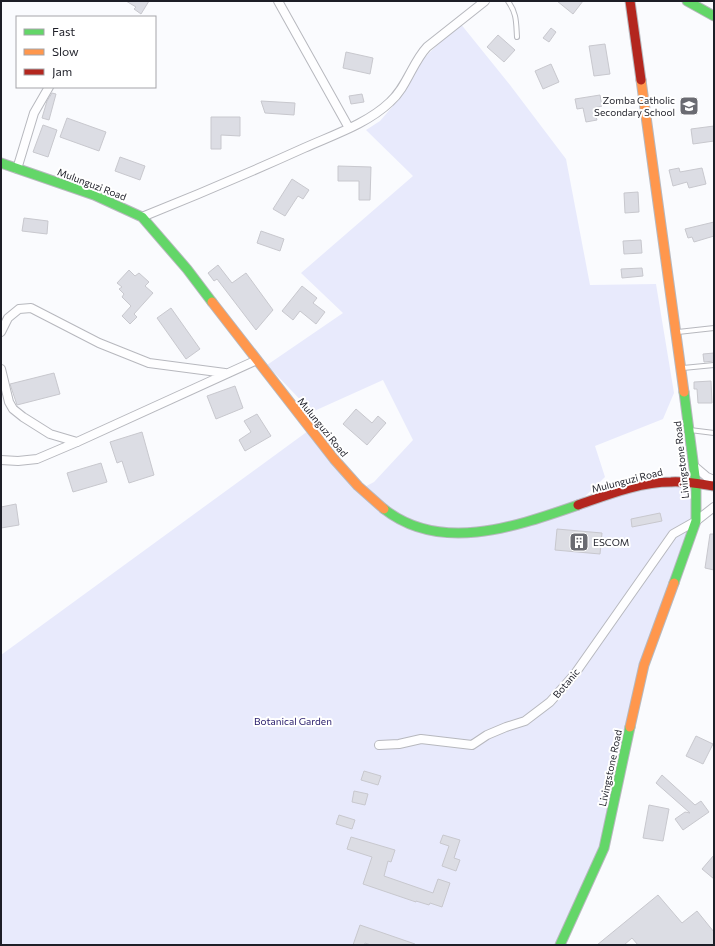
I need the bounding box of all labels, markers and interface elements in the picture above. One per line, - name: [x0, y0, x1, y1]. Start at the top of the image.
- legend: [16, 16, 156, 88]
- text: Fast: [52, 24, 75, 38]
- text: Slow: [52, 44, 79, 58]
- text: Jam: [52, 64, 72, 79]
- place label: Zomba Catholic Secondary School: [594, 94, 675, 118]
- school or university icon: Zomba Catholic Secondary School: [678, 95, 700, 117]
- street label: Mulunguzi Road: [56, 165, 128, 203]
- street label: Mulunguzi Road: [295, 395, 351, 459]
- street label: Livingstone Road: [671, 420, 691, 499]
- street label: Mulunguzi Road: [590, 465, 664, 495]
- building icon: ESCOM: [568, 531, 590, 553]
- place label: ESCOM: [593, 536, 629, 548]
- street label: Botanic: [550, 666, 582, 700]
- park label: Botanical Garden: [254, 715, 332, 727]
- street label: Livingstone Road: [596, 728, 624, 807]

